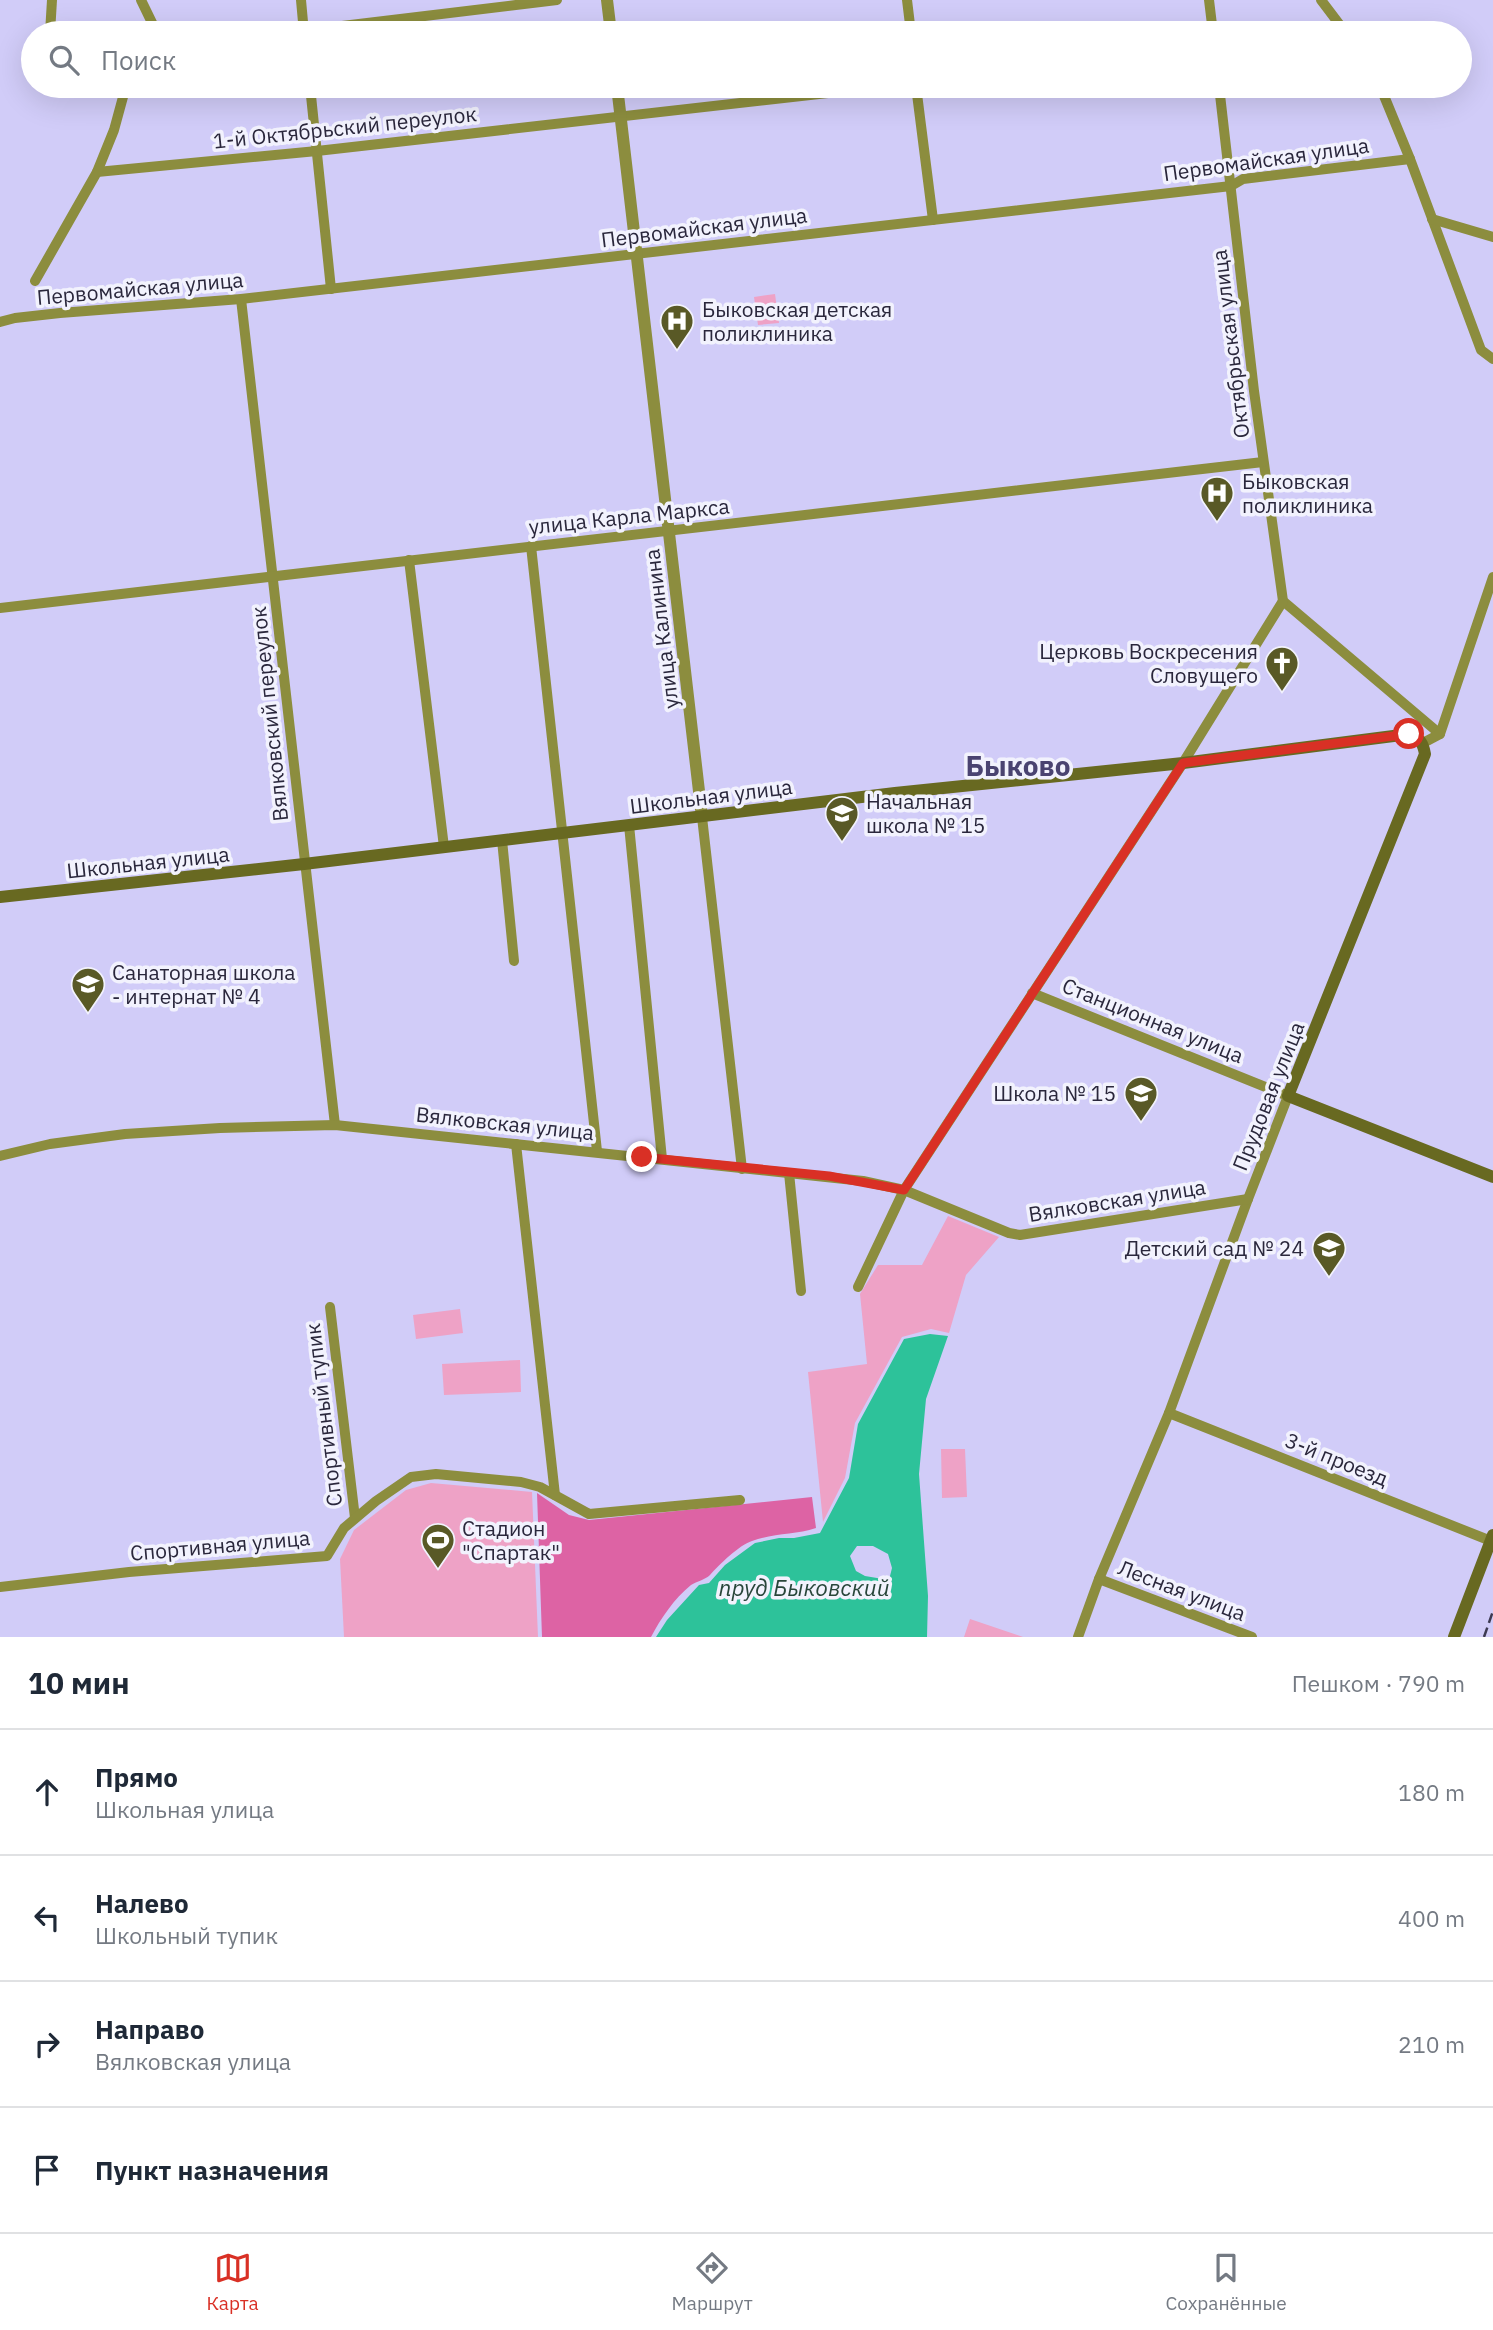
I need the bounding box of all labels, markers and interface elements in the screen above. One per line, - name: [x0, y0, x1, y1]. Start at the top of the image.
- search box: [21, 21, 1472, 98]
- icon: search: [45, 41, 83, 79]
- text: Поиск: [101, 43, 176, 77]
- street label: 1-й Октябрьский переулок: [212, 99, 478, 155]
- street label: Первомайская улица: [1161, 131, 1371, 187]
- street label: Первомайская улица: [599, 200, 809, 254]
- street label: Октябрьская улица: [1205, 248, 1255, 440]
- street label: Первомайская улица: [35, 265, 245, 311]
- place label: Быковская детская поликлиника: [702, 295, 892, 347]
- hospital icon: Быковская детская поликлиника: [658, 302, 696, 351]
- place label: Быковская поликлиника: [1242, 467, 1373, 519]
- hospital icon: Быковская поликлиника: [1198, 474, 1236, 523]
- street label: улица Карла Маркса: [527, 492, 731, 540]
- street label: улица Калинина: [637, 547, 685, 711]
- street label: Вялковский переулок: [244, 605, 294, 823]
- place label: Церковь Воскресения Словущего: [1039, 637, 1258, 689]
- church icon: Церковь Воскресения Словущего: [1263, 644, 1301, 693]
- route start: [1393, 718, 1424, 749]
- district label: Быково: [966, 747, 1070, 784]
- street label: Школьная улица: [628, 772, 794, 820]
- place label: Начальная школа № 15: [866, 787, 985, 839]
- school or university icon: Начальная школа № 15: [823, 794, 861, 843]
- street label: Школьная улица: [65, 840, 231, 884]
- place label: Санаторная школа - интернат № 4: [112, 958, 295, 1010]
- school or university icon: Санаторная школа - интернат № 4: [69, 965, 107, 1014]
- street label: Станционная улица: [1058, 971, 1248, 1069]
- street label: Прудовая улица: [1225, 1017, 1311, 1175]
- school or university icon: Школа № 15: [1122, 1074, 1160, 1123]
- place label: Школа № 15: [993, 1079, 1116, 1107]
- street label: Вялковская улица: [415, 1100, 595, 1146]
- route end: [626, 1141, 657, 1172]
- street label: Вялковская улица: [1026, 1172, 1208, 1228]
- school or university icon: Детский сад № 24: [1310, 1229, 1348, 1278]
- place label: Детский сад № 24: [1125, 1234, 1304, 1262]
- street label: Спортивный тупик: [298, 1322, 348, 1508]
- street label: 3-й проезд: [1281, 1426, 1393, 1492]
- place label: Стадион "Спартак": [462, 1514, 560, 1566]
- sports icon: Стадион "Спартак": [419, 1521, 457, 1570]
- street label: Спортивная улица: [129, 1523, 311, 1567]
- street label: Лесная улица: [1114, 1553, 1250, 1627]
- water label: пруд Быковский: [718, 1572, 890, 1602]
- text: 10 мин: [28, 1663, 130, 1702]
- text: Пешком · 790 m: [1292, 1668, 1465, 1698]
- text: Прямо: [95, 1760, 178, 1794]
- icon: ahead: [28, 1773, 66, 1811]
- text: 180 m: [1398, 1777, 1465, 1807]
- text: Школьная улица: [95, 1794, 274, 1824]
- text: Налево: [95, 1886, 189, 1920]
- icon: left: [28, 1899, 66, 1937]
- text: 400 m: [1398, 1903, 1465, 1933]
- text: Школьный тупик: [95, 1920, 278, 1950]
- text: Направо: [95, 2012, 204, 2046]
- icon: right: [28, 2025, 66, 2063]
- text: 210 m: [1398, 2029, 1465, 2059]
- text: Вялковская улица: [95, 2046, 291, 2076]
- icon: arrive: [28, 2151, 66, 2189]
- text: Пункт назначения: [95, 2153, 329, 2187]
- tab: Карта: [206, 2249, 259, 2315]
- tab: Маршрут: [671, 2249, 753, 2315]
- tab: Сохранённые: [1165, 2249, 1287, 2315]

